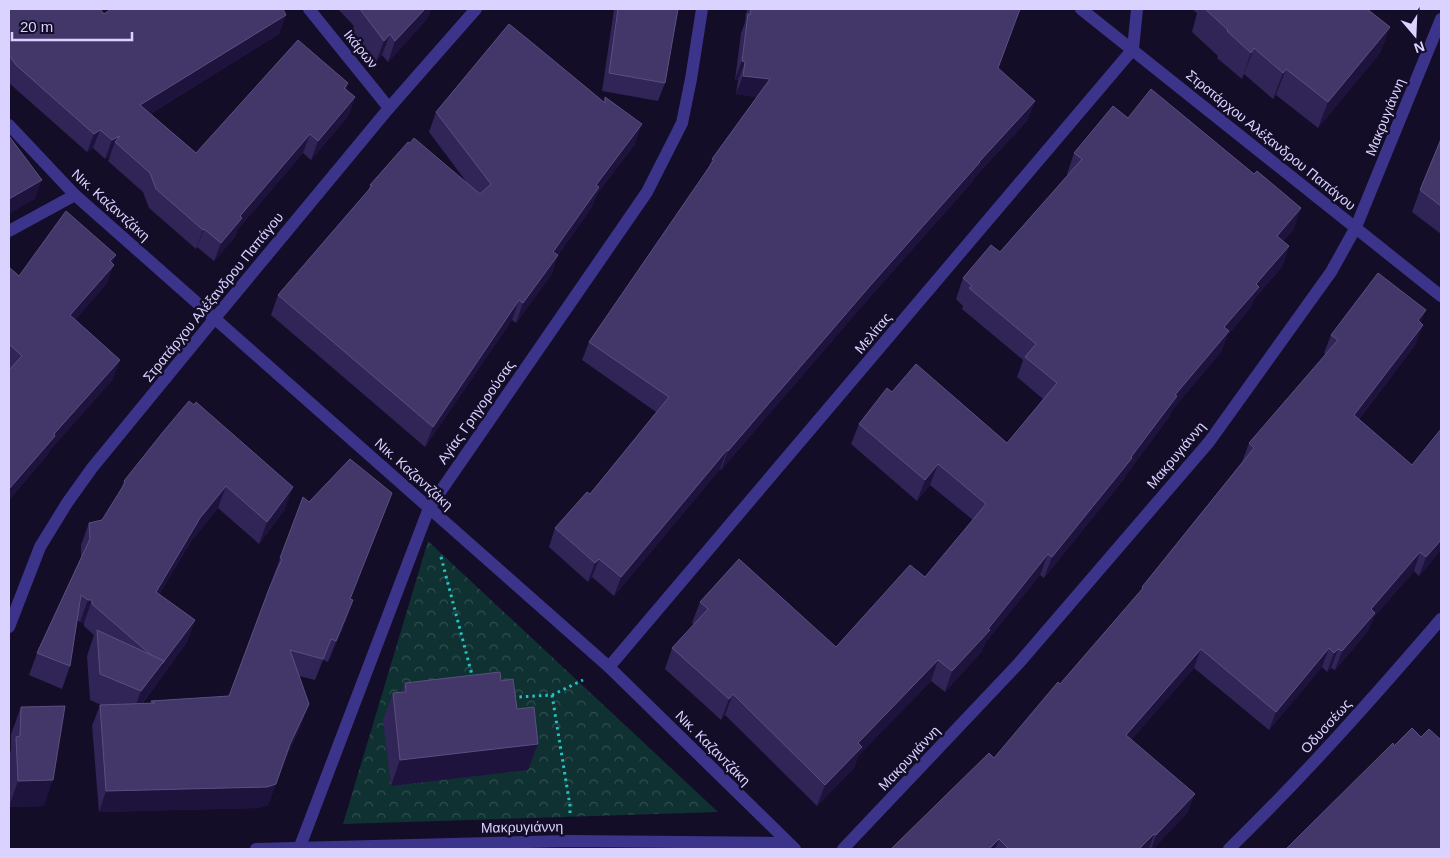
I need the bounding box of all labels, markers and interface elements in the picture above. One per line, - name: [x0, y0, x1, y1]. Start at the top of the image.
- scale bar: [12, 10, 132, 42]
- north arrow: [1390, 10, 1440, 60]
- text: 20 m: [20, 18, 53, 35]
- street label: Ικάρων: [341, 27, 381, 71]
- text: N: [1412, 38, 1427, 57]
- street label: Στρατάρχου Αλέξανδρου Παπάγου: [1183, 67, 1359, 213]
- street label: Μακρυγιάννη: [1362, 76, 1408, 158]
- street label: Νικ. Καζαντζάκη: [69, 166, 153, 244]
- street label: Στρατάρχου Αλέξανδρου Παπάγου: [140, 209, 286, 385]
- street label: Μελίτας: [851, 309, 895, 357]
- street label: Αγίας Γρηγορούσας: [434, 357, 518, 467]
- street label: Μακρυγιάννη: [1143, 418, 1209, 492]
- street label: Νικ. Καζαντζάκη: [372, 435, 456, 513]
- street label: Οδυσσέως: [1297, 695, 1355, 756]
- street label: Νικ. Καζαντζάκη: [672, 707, 754, 789]
- street label: Μακρυγιάννη: [875, 722, 943, 794]
- street label: Μακρυγιάννη: [481, 818, 563, 836]

